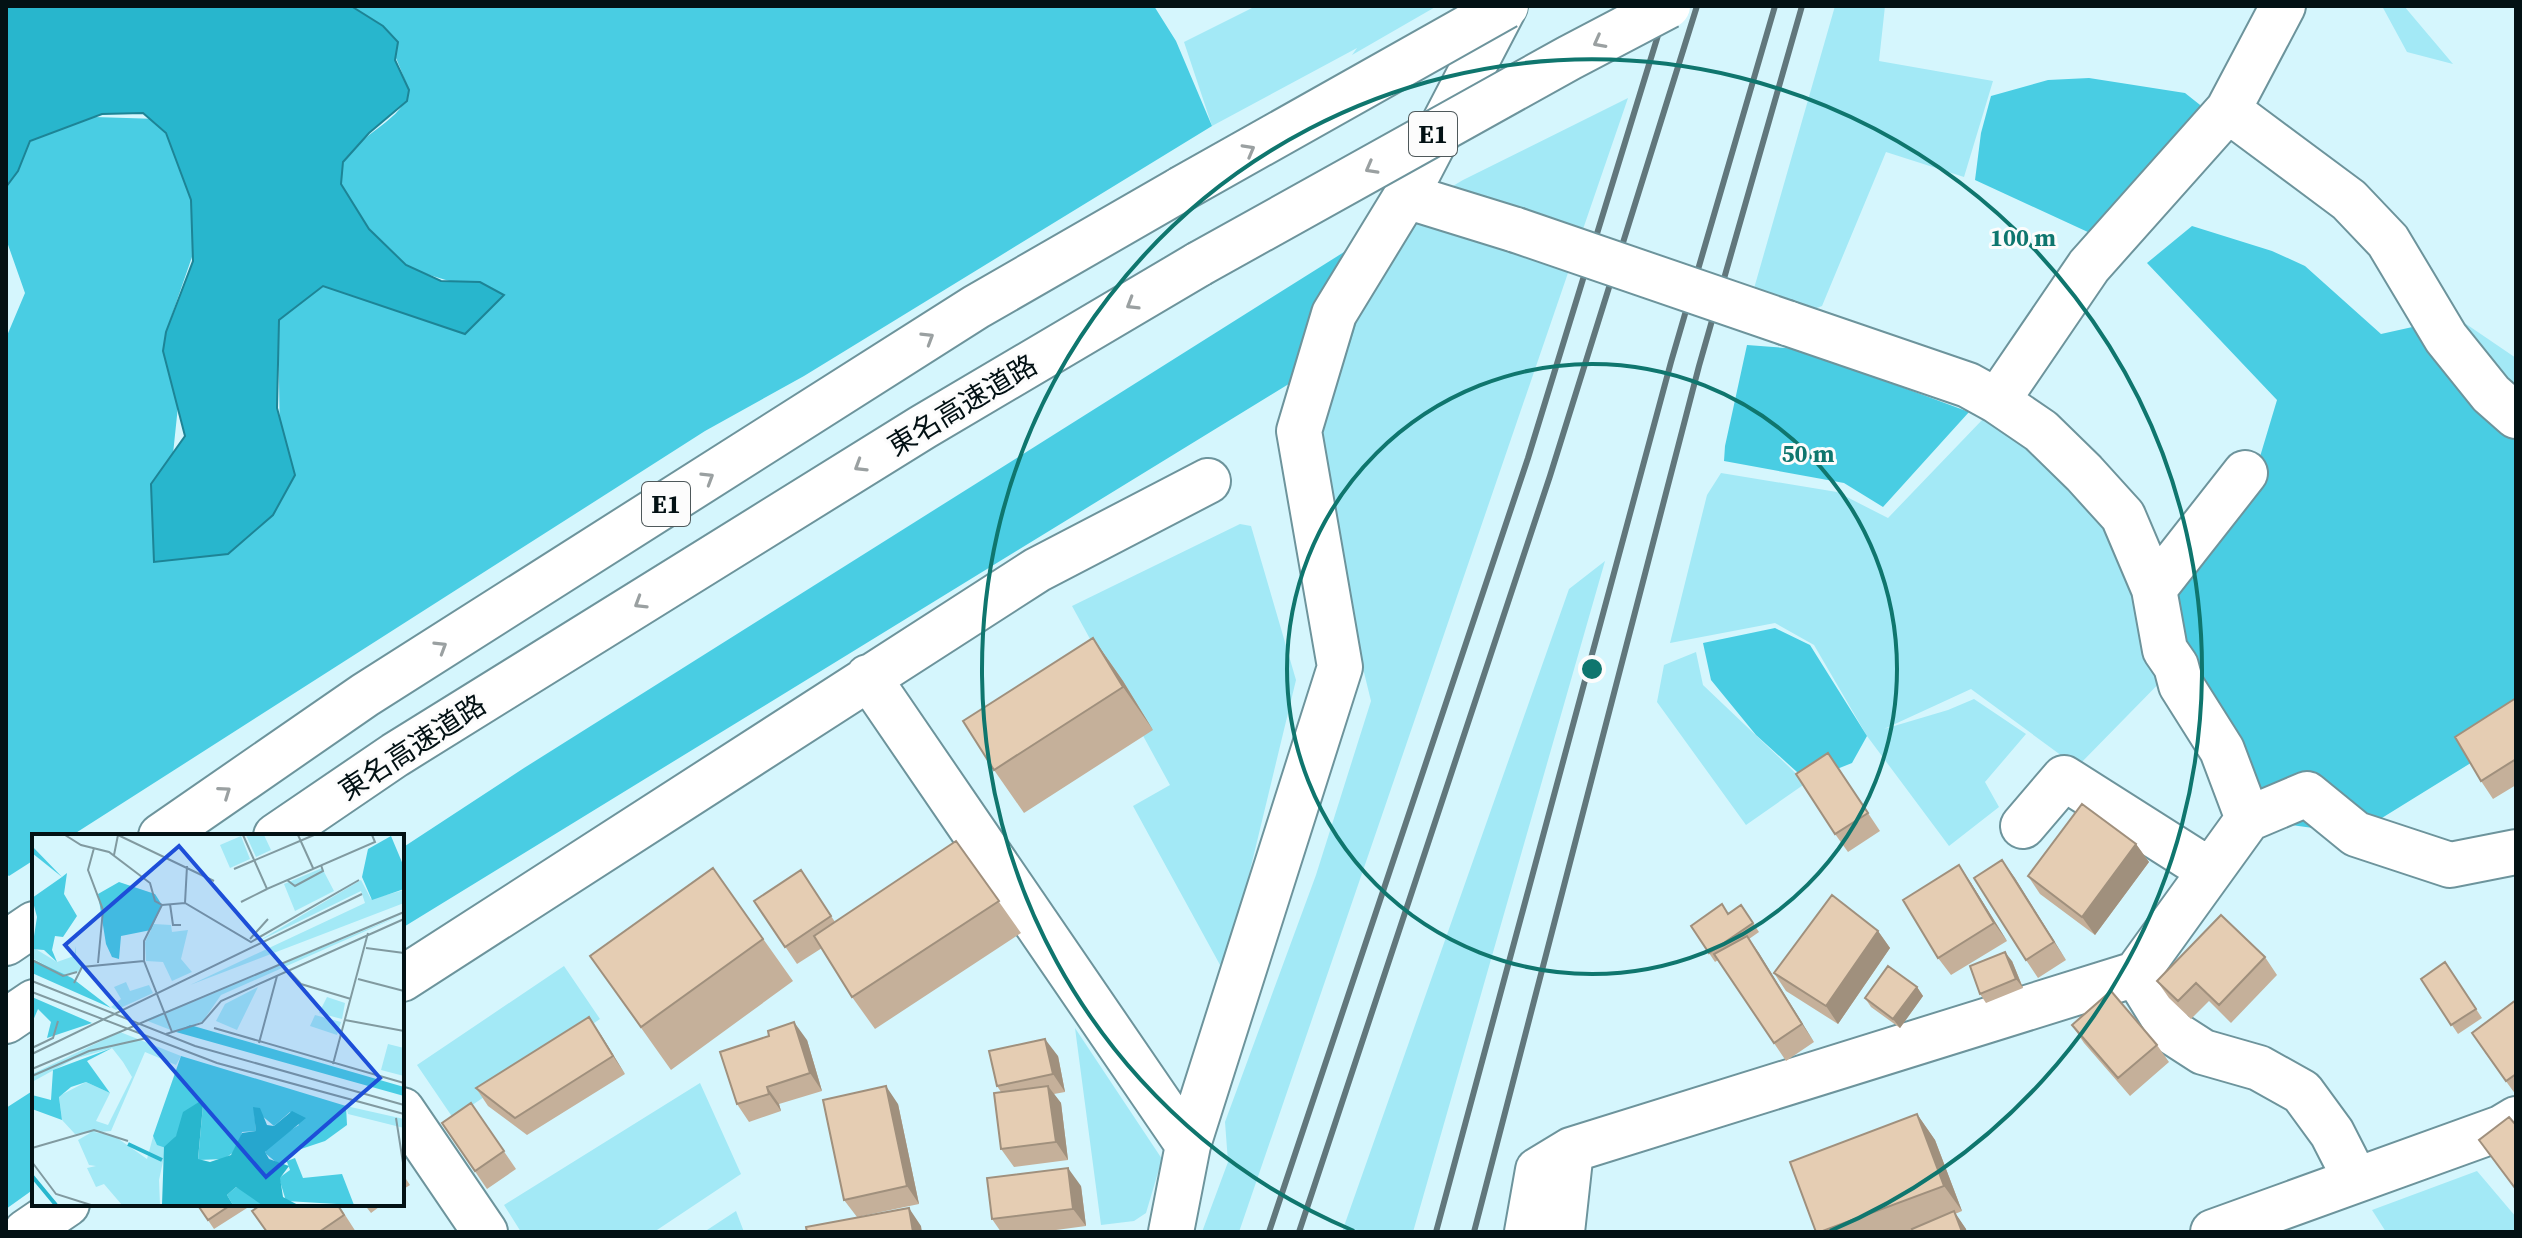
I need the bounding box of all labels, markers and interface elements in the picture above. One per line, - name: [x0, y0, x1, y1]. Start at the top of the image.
- one-way arrow: [1592, 33, 1607, 48]
- road number: E1: [1409, 112, 1457, 156]
- one-way arrow: [1241, 145, 1255, 160]
- one-way arrow: [1365, 158, 1380, 174]
- text: 100 m: [1990, 221, 2056, 254]
- one-way arrow: [1126, 294, 1141, 310]
- one-way arrow: [919, 332, 933, 347]
- street label: 東名高速道路: [880, 345, 1044, 465]
- text: 50 m: [1782, 437, 1835, 470]
- one-way arrow: [854, 456, 869, 471]
- one-way arrow: [699, 472, 714, 487]
- road number: E1: [642, 482, 690, 526]
- one-way arrow: [634, 594, 649, 609]
- one-way arrow: [433, 641, 447, 656]
- centre of rings: [1578, 655, 1606, 683]
- street label: 東名高速道路: [331, 685, 493, 809]
- one-way arrow: [217, 787, 231, 802]
- inset map: [32, 834, 404, 1206]

